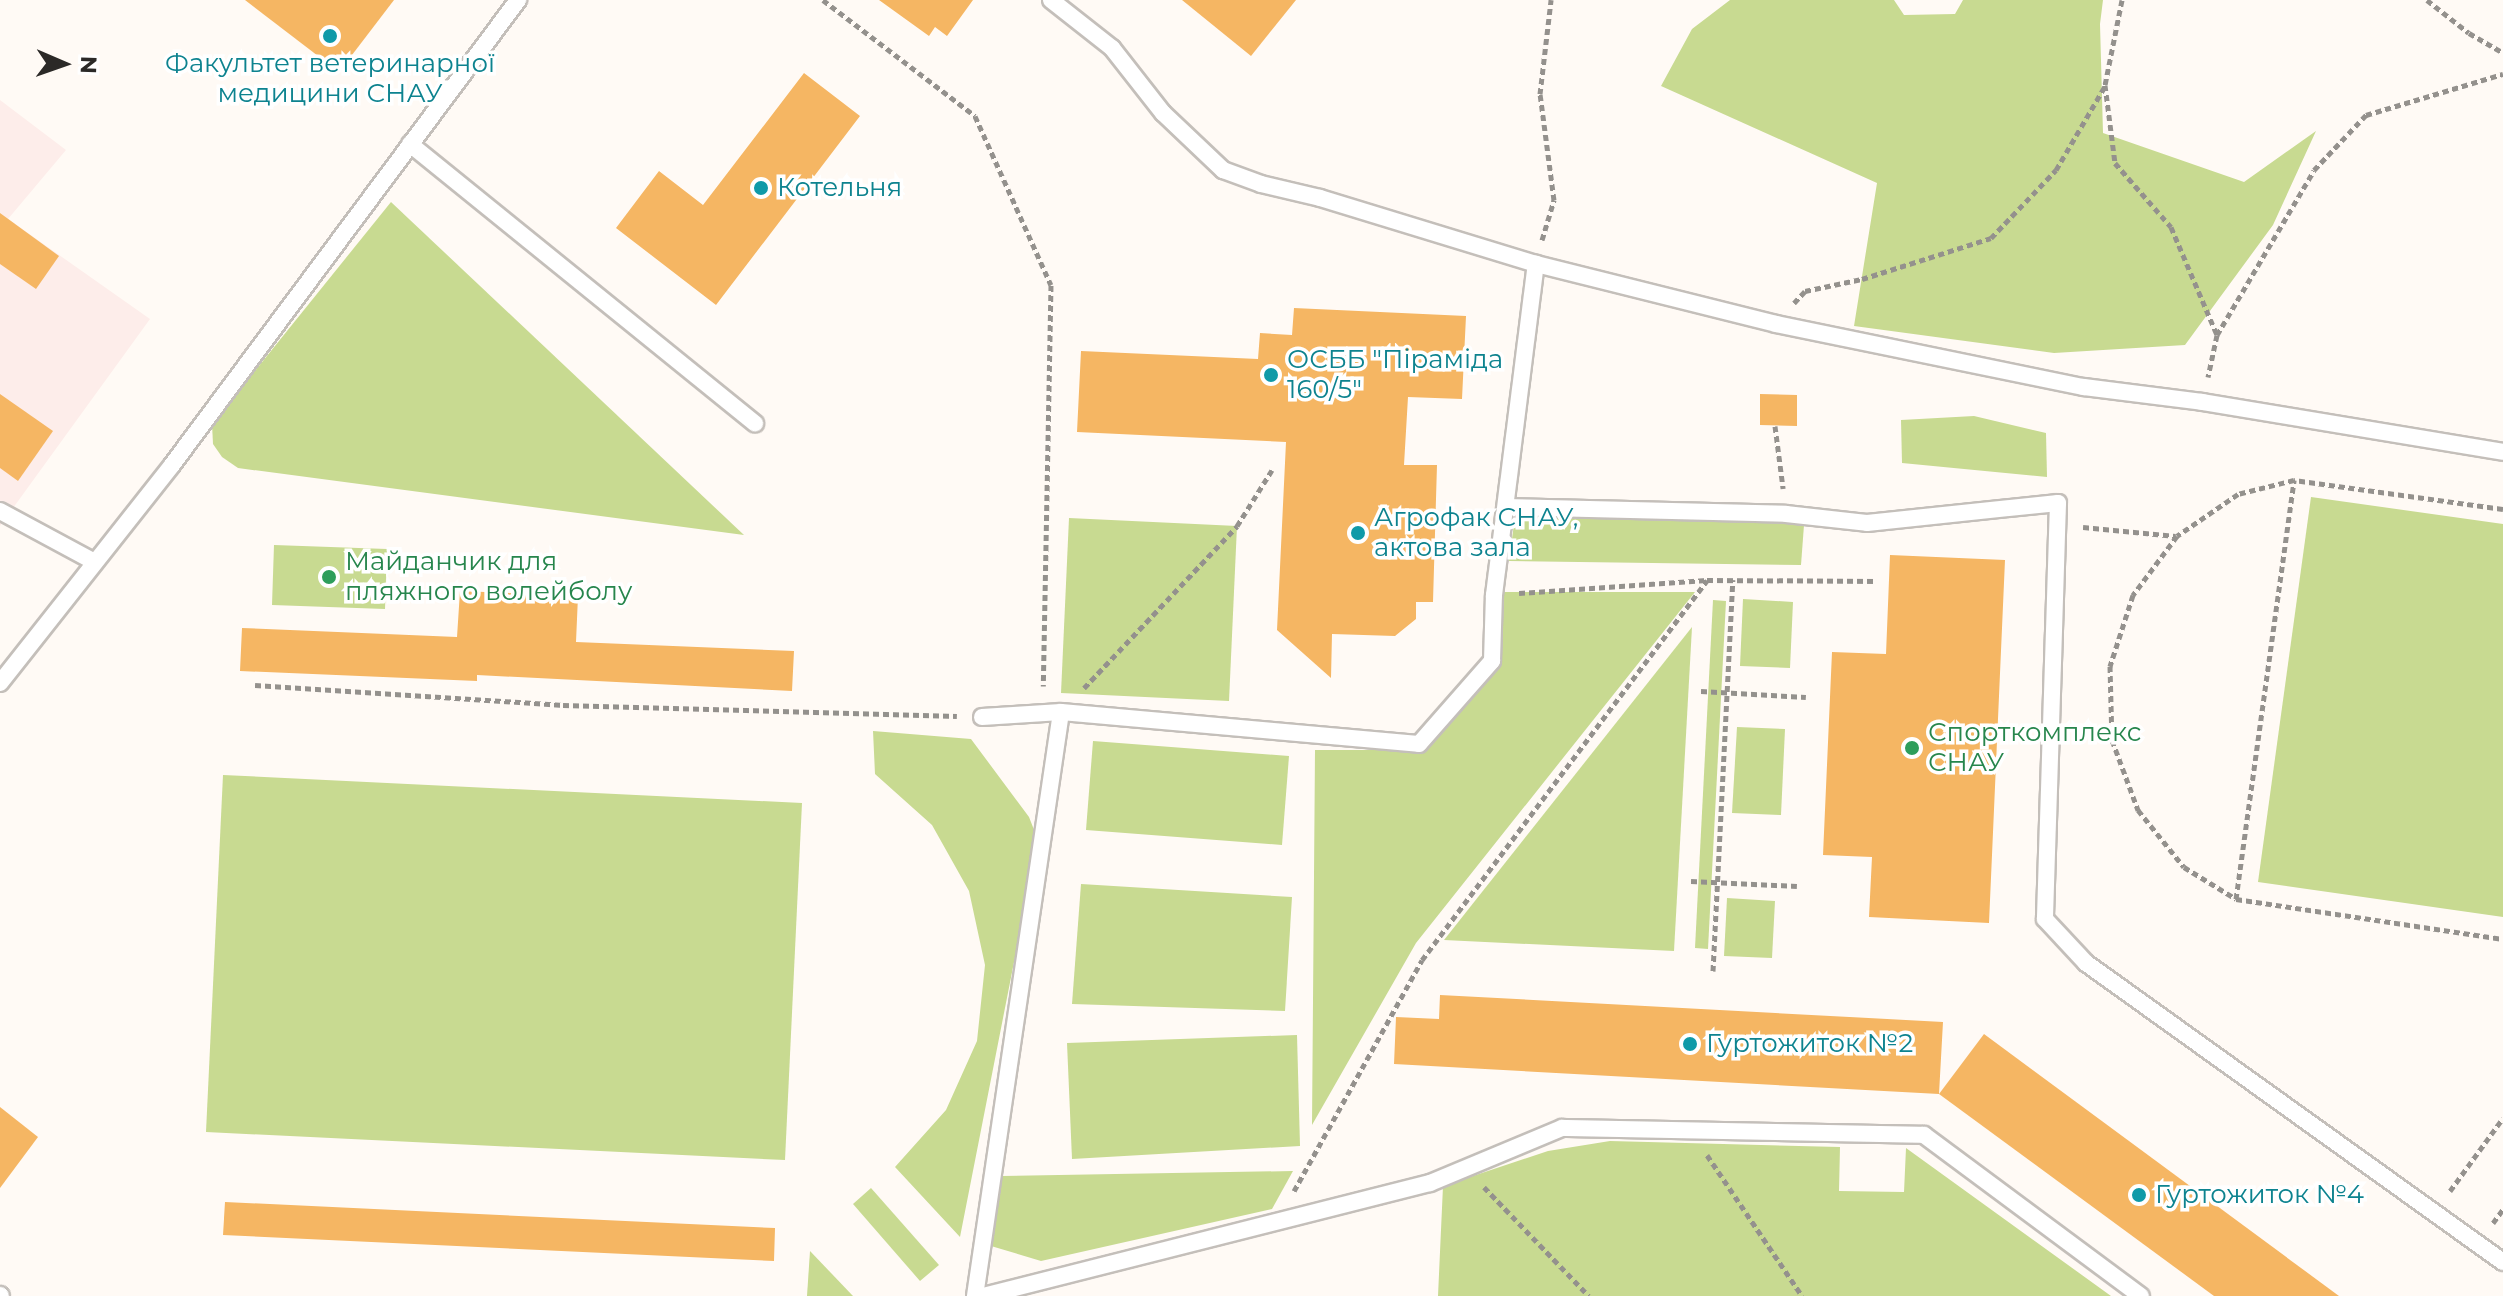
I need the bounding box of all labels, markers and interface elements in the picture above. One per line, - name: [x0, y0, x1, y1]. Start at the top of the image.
- north arrow: [24, 24, 104, 104]
- marker: Факультет ветеринарної медицини СНАУ: [321, 27, 339, 45]
- place label: Факультет ветеринарної медицини СНАУ: [165, 48, 495, 110]
- text: N: [75, 55, 102, 74]
- place label: Котельня: [777, 172, 902, 204]
- marker: Котельня: [752, 179, 770, 197]
- place label: ОСББ "Піраміда 160/5": [1287, 344, 1503, 406]
- marker: ОСББ "Піраміда 160/5": [1262, 366, 1280, 384]
- place label: Агрофак СНАУ, актова зала: [1374, 502, 1578, 564]
- marker: Агрофак СНАУ, актова зала: [1349, 524, 1367, 542]
- place label: Майданчик для пляжного волейболу: [345, 546, 633, 608]
- marker: Майданчик для пляжного волейболу: [320, 568, 338, 586]
- place label: Спорткомплекс СНАУ: [1928, 717, 2141, 778]
- marker: Спорткомплекс СНАУ: [1903, 739, 1921, 757]
- place label: Гуртожиток №2: [1706, 1028, 1913, 1060]
- marker: Гуртожиток №2: [1681, 1035, 1699, 1053]
- place label: Гуртожиток №4: [2155, 1179, 2364, 1211]
- marker: Гуртожиток №4: [2130, 1186, 2148, 1204]

